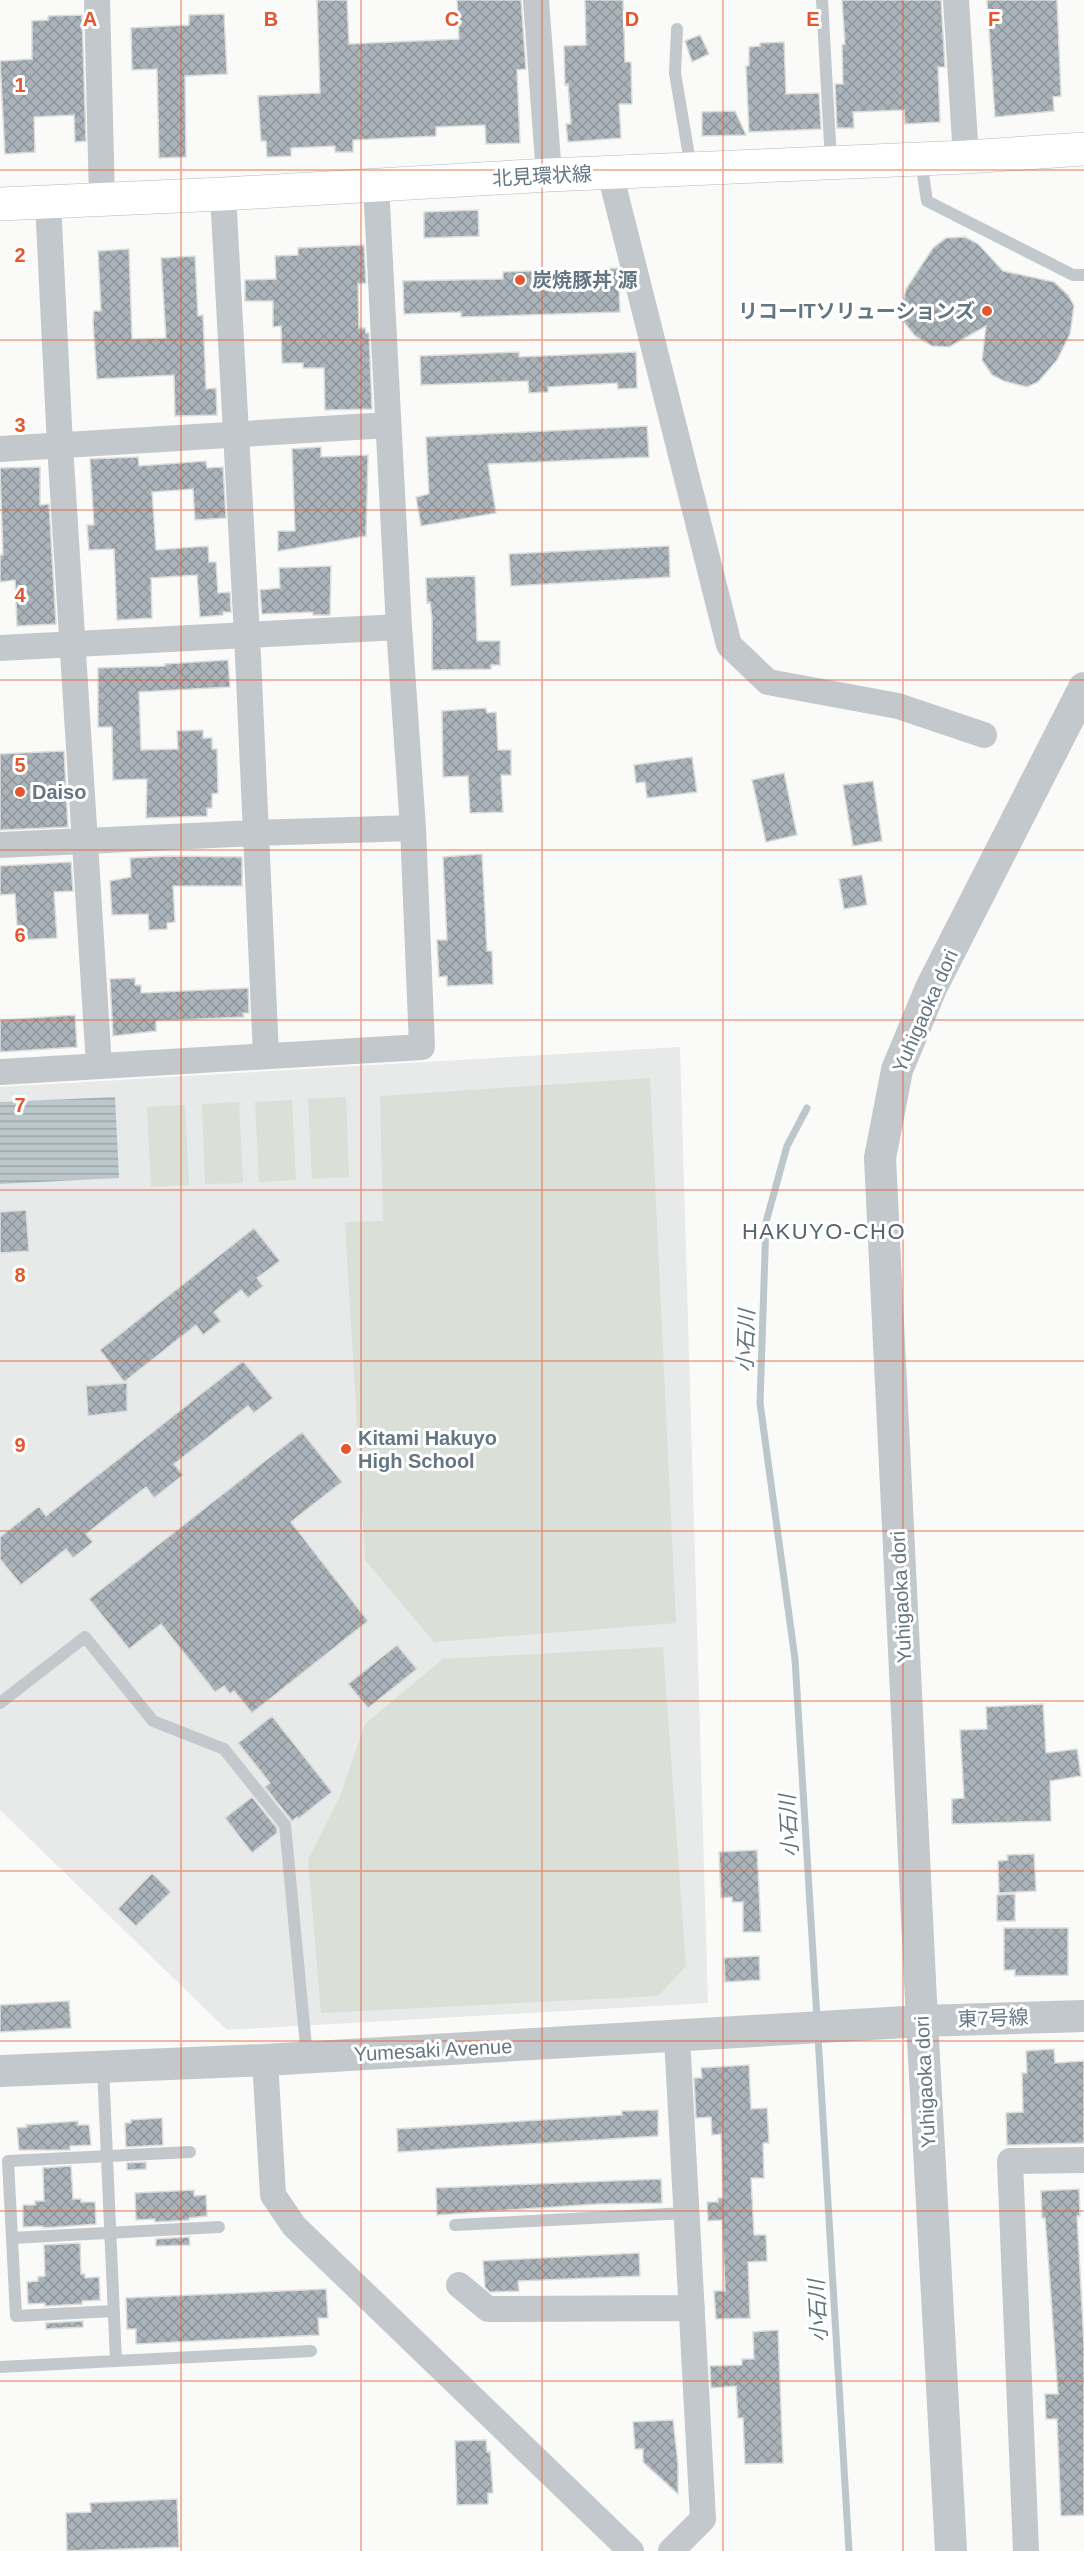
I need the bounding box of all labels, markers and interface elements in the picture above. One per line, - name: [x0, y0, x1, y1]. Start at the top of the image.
- text: A: [83, 8, 97, 30]
- text: B: [264, 8, 278, 30]
- text: C: [445, 8, 459, 30]
- text: D: [625, 8, 639, 30]
- text: E: [806, 8, 820, 30]
- text: F: [988, 8, 1000, 30]
- text: 1: [14, 74, 26, 96]
- street label: 北見環状線: [491, 162, 593, 190]
- text: 2: [14, 244, 26, 266]
- place label: 炭焼豚丼 源: [532, 269, 638, 291]
- marker: 炭焼豚丼 源: [513, 273, 527, 287]
- place label: リコーITソリューションズ: [738, 300, 975, 322]
- marker: リコーITソリューションズ: [980, 304, 994, 318]
- text: 3: [14, 414, 26, 436]
- text: 4: [14, 584, 26, 606]
- text: 5: [14, 754, 26, 776]
- place label: Daiso: [32, 781, 86, 803]
- marker: Daiso: [13, 785, 27, 799]
- text: 6: [14, 924, 26, 946]
- street label: Yuhigaoka dori: [888, 946, 962, 1076]
- text: 7: [14, 1094, 26, 1116]
- district label: HAKUYO-CHO: [742, 1219, 906, 1244]
- text: 8: [14, 1264, 26, 1286]
- water label: 小石川: [733, 1307, 758, 1373]
- place label: Kitami Hakuyo High School: [358, 1427, 497, 1472]
- text: 9: [14, 1434, 26, 1456]
- marker: Kitami Hakuyo High School: [339, 1442, 353, 1456]
- street label: Yuhigaoka dori: [887, 1530, 915, 1664]
- water label: 小石川: [775, 1792, 802, 1858]
- street label: 東7号線: [957, 2006, 1029, 2030]
- street label: Yuhigaoka dori: [911, 2015, 939, 2149]
- street label: Yumesaki Avenue: [353, 2035, 513, 2065]
- water label: 小石川: [804, 2277, 831, 2343]

